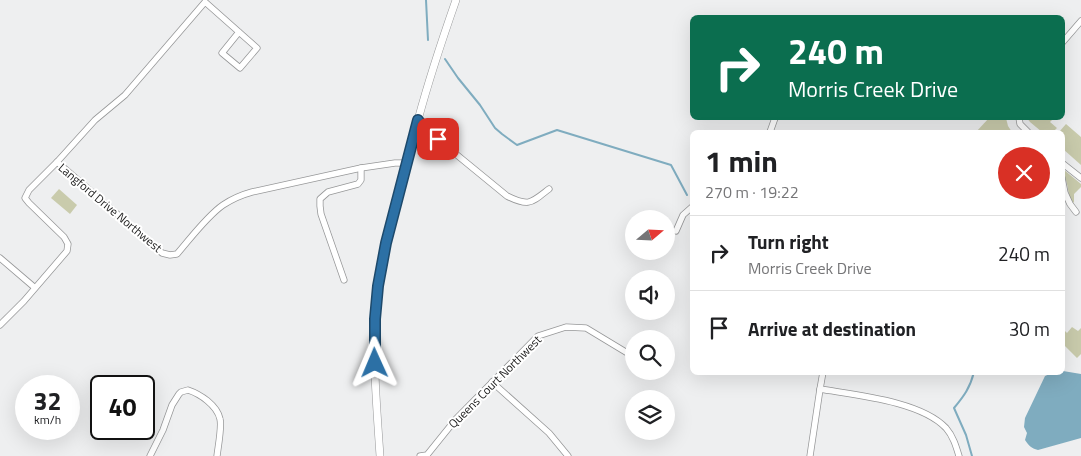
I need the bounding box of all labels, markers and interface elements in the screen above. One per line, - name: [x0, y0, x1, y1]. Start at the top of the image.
- text: 240 m: [788, 24, 884, 78]
- icon: right: [705, 35, 770, 100]
- text: Morris Creek Drive: [788, 72, 958, 106]
- pin: [417, 118, 459, 160]
- icon: arrive: [424, 125, 452, 153]
- text: 1 min: [705, 138, 778, 184]
- button: close: [998, 147, 1050, 199]
- street label: Langford Drive Northwest: [54, 158, 167, 257]
- text: 270 m · 19:22: [705, 180, 799, 204]
- north arrow: [625, 210, 675, 260]
- map controls: [625, 210, 675, 440]
- text: Turn right: [748, 227, 829, 256]
- icon: right: [705, 239, 733, 267]
- text: 240 m: [998, 239, 1050, 268]
- text: Morris Creek Drive: [748, 256, 872, 280]
- button: sound: [625, 270, 675, 320]
- icon: arrive: [705, 314, 733, 342]
- text: Arrive at destination: [748, 314, 916, 343]
- text: 30 m: [1009, 314, 1050, 343]
- street label: Queens Court Northwest: [444, 330, 546, 433]
- button: search: [625, 330, 675, 380]
- position arrow: [348, 336, 400, 388]
- speed limit sign: 40: [90, 375, 155, 440]
- text: 32: [33, 382, 62, 420]
- button: layers: [625, 390, 675, 440]
- text: km/h: [34, 410, 61, 429]

